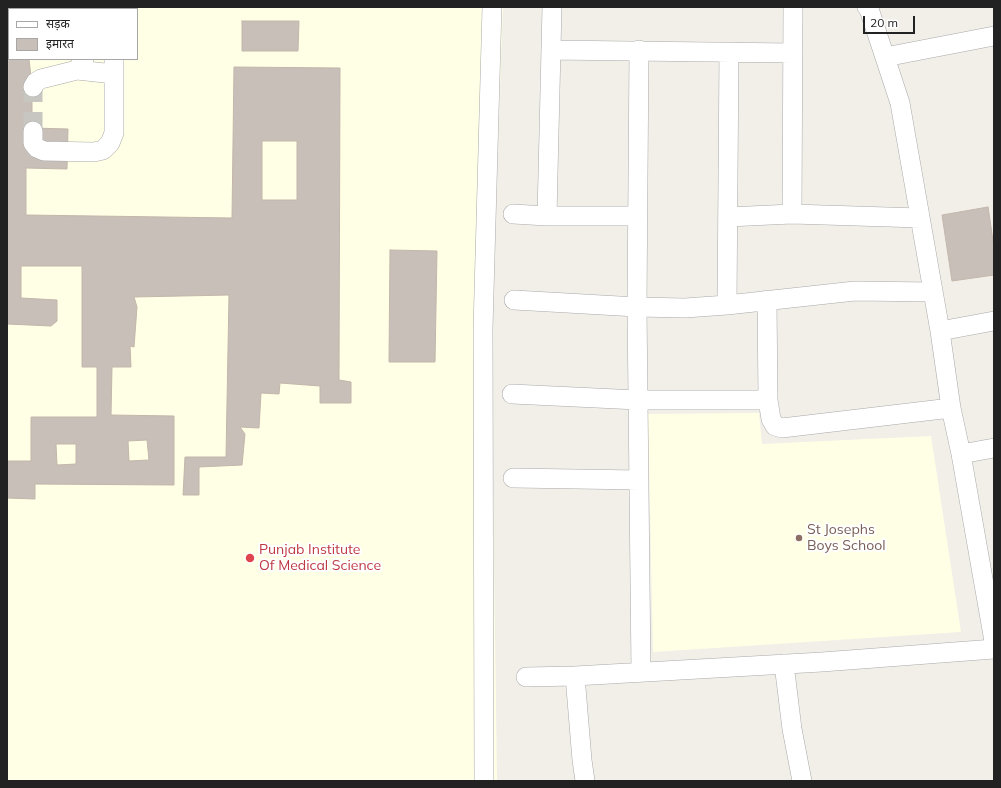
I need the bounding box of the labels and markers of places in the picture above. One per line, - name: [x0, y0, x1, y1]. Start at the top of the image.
- place label: St Josephs Boys School: [807, 522, 885, 554]
- marker: St Josephs Boys School: [794, 533, 804, 543]
- place label: Punjab Institute Of Medical Science: [259, 542, 381, 574]
- marker: Punjab Institute Of Medical Science: [244, 552, 256, 564]

